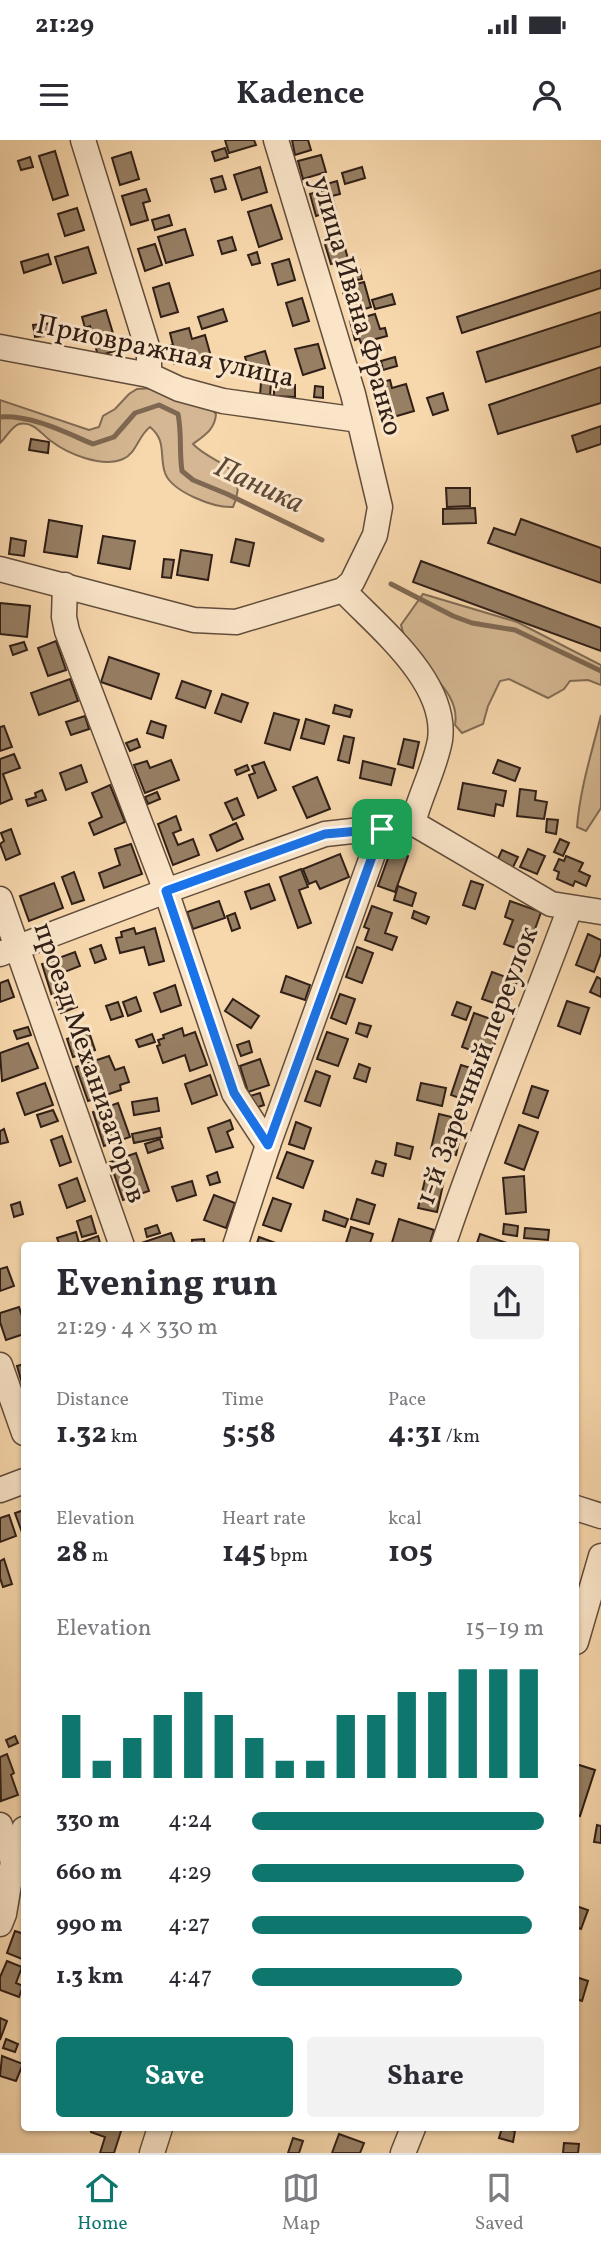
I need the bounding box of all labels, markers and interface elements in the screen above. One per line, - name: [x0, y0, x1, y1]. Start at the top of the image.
- text: 21:29: [35, 7, 94, 43]
- text: Kadence: [236, 73, 365, 117]
- icon: menu: [35, 76, 73, 114]
- icon: person: [528, 76, 566, 114]
- street label: улица Ивана Франко: [300, 172, 412, 440]
- street label: Приовражная улица: [32, 306, 298, 398]
- water label: Паника: [207, 447, 311, 525]
- pin: [352, 799, 412, 859]
- icon: arrive: [363, 810, 401, 848]
- street label: проезд Механизаторов: [23, 917, 155, 1209]
- street label: 1-й Заречный переулок: [407, 921, 549, 1211]
- text: Evening run: [56, 1259, 278, 1312]
- button: share: [470, 1265, 544, 1339]
- text: 21:29 · 4 × 330 m: [56, 1312, 218, 1344]
- text: Distance: [56, 1387, 129, 1413]
- text: Time: [222, 1387, 264, 1413]
- text: Pace: [388, 1387, 426, 1413]
- text: 1.32: [56, 1413, 107, 1455]
- text: 5:58: [222, 1413, 276, 1455]
- text: 4:31: [388, 1413, 442, 1455]
- text: km: [107, 1424, 138, 1450]
- text: /km: [442, 1424, 480, 1450]
- text: Elevation: [56, 1506, 135, 1532]
- text: Heart rate: [222, 1506, 306, 1532]
- text: kcal: [388, 1506, 422, 1532]
- text: 28: [56, 1532, 88, 1574]
- text: 145: [222, 1532, 266, 1574]
- text: 105: [388, 1532, 433, 1574]
- text: m: [88, 1543, 109, 1569]
- text: bpm: [266, 1543, 308, 1569]
- text: Elevation: [56, 1613, 152, 1645]
- text: 15–19 m: [465, 1613, 544, 1645]
- text: 330 m: [56, 1805, 120, 1837]
- text: 4:24: [168, 1805, 213, 1837]
- text: 660 m: [56, 1857, 122, 1889]
- text: 4:29: [168, 1857, 211, 1889]
- text: 990 m: [56, 1909, 123, 1941]
- text: 4:27: [168, 1909, 210, 1941]
- text: 1.3 km: [56, 1961, 124, 1993]
- text: 4:47: [168, 1961, 212, 1993]
- button: Save: [56, 2037, 293, 2117]
- button: Share: [307, 2037, 544, 2117]
- tab: Home: [77, 2169, 128, 2237]
- tab: Map: [282, 2169, 320, 2237]
- tab: Saved: [475, 2169, 524, 2237]

